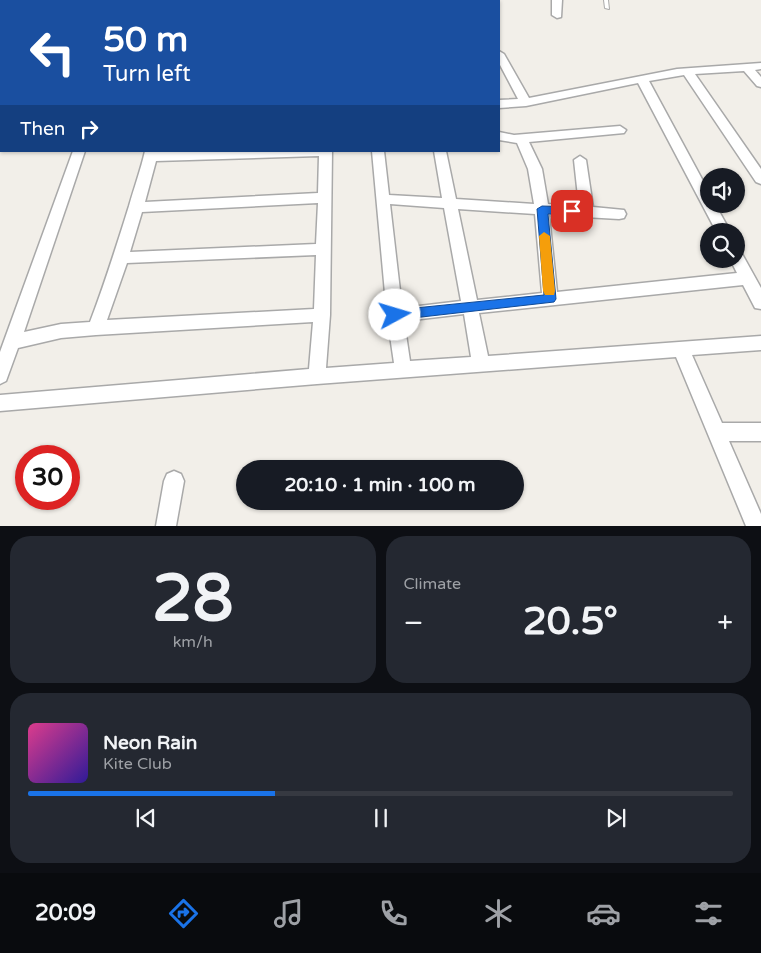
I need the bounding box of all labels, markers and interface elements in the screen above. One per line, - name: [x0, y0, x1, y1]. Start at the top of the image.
- text: 50 m: [103, 19, 188, 61]
- icon: left: [20, 20, 85, 85]
- text: Turn left: [103, 61, 191, 87]
- icon: right: [75, 115, 103, 143]
- text: Then: [20, 118, 65, 140]
- map controls: [700, 168, 745, 268]
- button: sound: [700, 168, 745, 213]
- pin: [551, 190, 593, 232]
- icon: arrive: [558, 197, 586, 225]
- button: search: [700, 223, 745, 268]
- position arrow: [368, 288, 420, 340]
- speed limit sign: 30: [15, 445, 80, 510]
- text: 20:10 · 1 min · 100 m: [284, 474, 476, 496]
- text: 28: [152, 560, 234, 639]
- text: Climate: [404, 574, 461, 594]
- text: 20.5°: [523, 599, 618, 645]
- text: −: [404, 606, 423, 640]
- text: +: [717, 606, 733, 640]
- text: km/h: [173, 632, 213, 652]
- text: Neon Rain: [103, 732, 197, 754]
- text: Kite Club: [103, 754, 172, 774]
- icon: previous: [132, 804, 160, 832]
- icon: pause: [367, 804, 395, 832]
- icon: next: [602, 804, 630, 832]
- icon: directions: [166, 896, 201, 931]
- icon: music: [271, 896, 306, 931]
- icon: phone: [376, 896, 411, 931]
- icon: climate: [481, 896, 516, 931]
- icon: car: [586, 896, 621, 931]
- icon: filters: [691, 896, 726, 931]
- text: 20:09: [35, 900, 96, 926]

